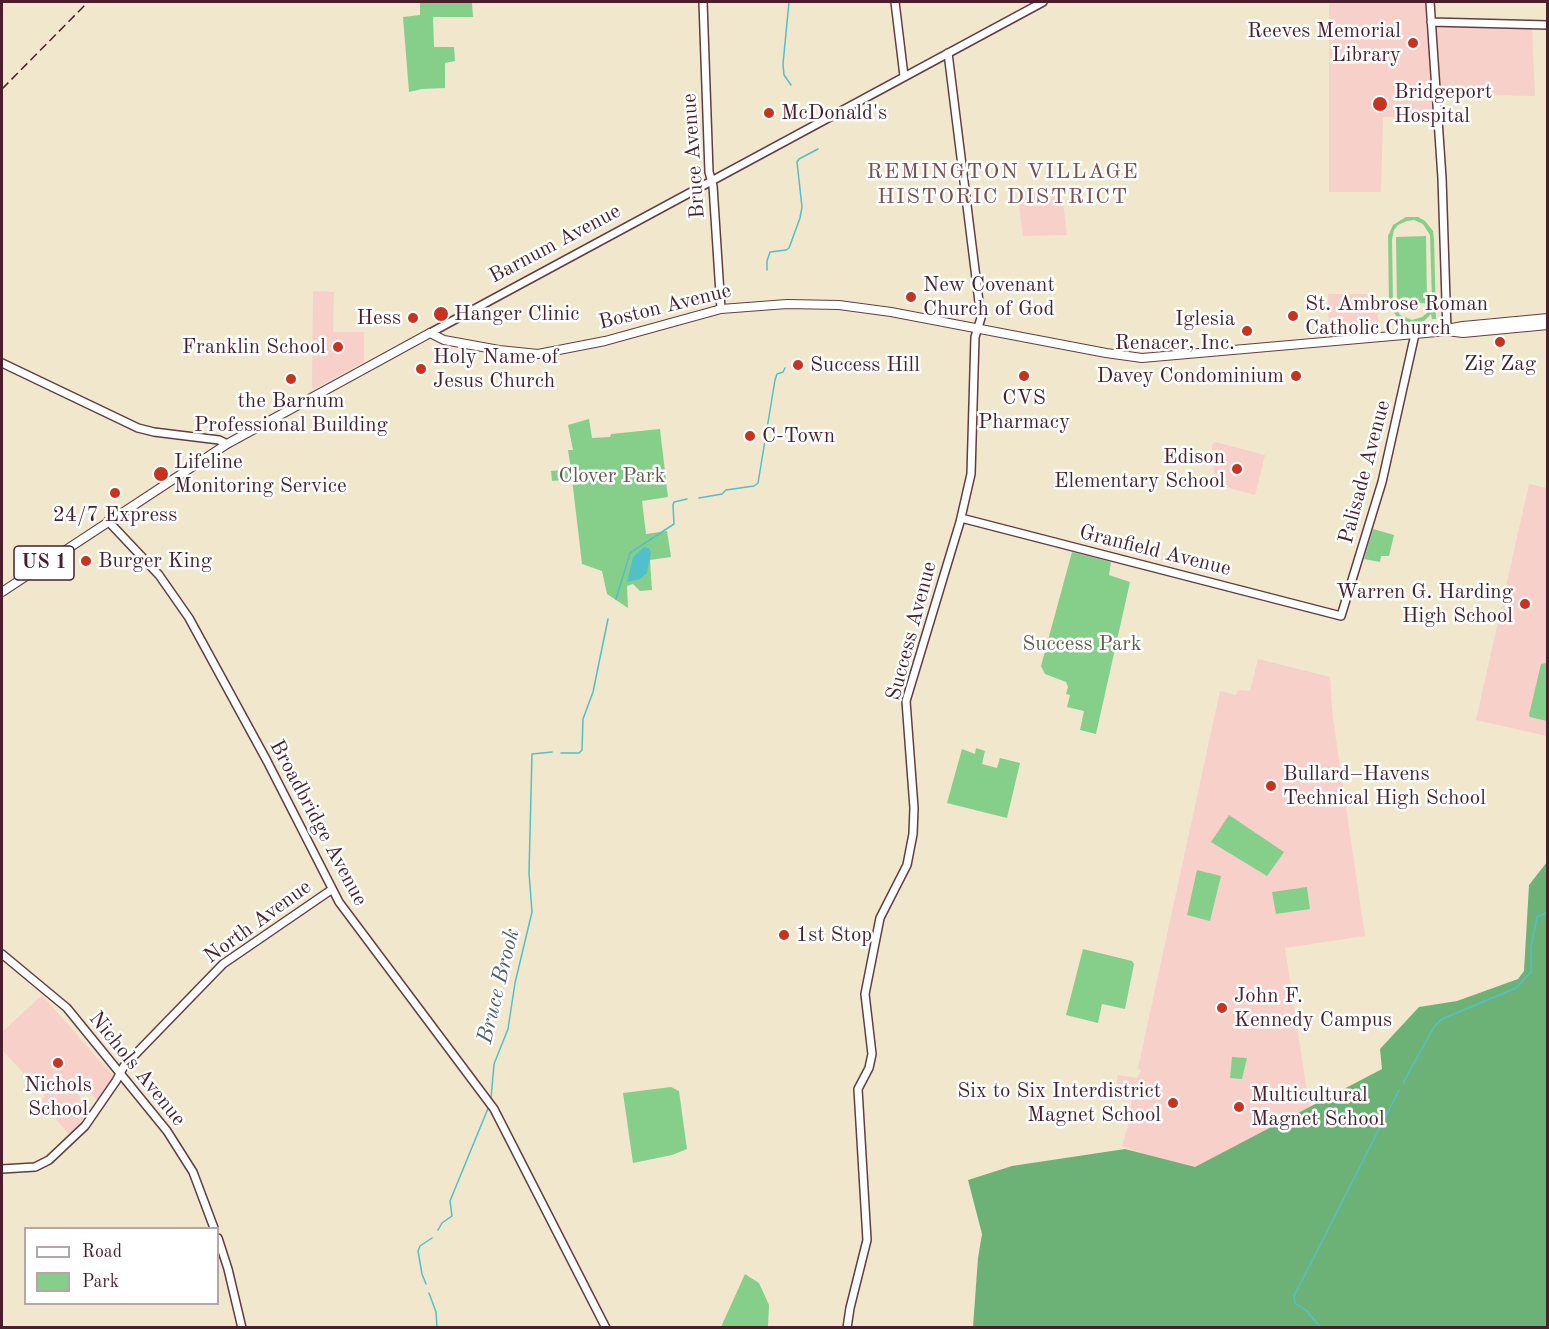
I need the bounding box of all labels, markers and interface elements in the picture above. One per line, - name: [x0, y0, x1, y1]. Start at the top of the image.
- place label: Reeves Memorial Library: [1247, 18, 1401, 68]
- marker: Reeves Memorial Library: [1406, 36, 1420, 50]
- place label: Bridgeport Hospital: [1394, 79, 1492, 129]
- street label: Bruce Avenue: [677, 92, 711, 220]
- marker: Bridgeport Hospital: [1371, 95, 1389, 113]
- place label: McDonald's: [781, 100, 887, 126]
- marker: McDonald's: [762, 106, 776, 120]
- district label: REMINGTON VILLAGE HISTORIC DISTRICT: [867, 159, 1139, 210]
- street label: Barnum Avenue: [485, 199, 625, 289]
- place label: New Covenant Church of God: [923, 272, 1055, 322]
- street label: Boston Avenue: [596, 278, 734, 336]
- marker: New Covenant Church of God: [904, 290, 918, 304]
- place label: St. Ambrose Roman Catholic Church: [1305, 291, 1488, 341]
- place label: Hanger Clinic: [454, 301, 579, 327]
- place label: Hess: [357, 305, 401, 331]
- marker: Hanger Clinic: [432, 305, 450, 323]
- place label: Iglesia Renacer, Inc.: [1115, 306, 1235, 356]
- marker: St. Ambrose Roman Catholic Church: [1286, 309, 1300, 323]
- marker: Hess: [406, 311, 420, 325]
- marker: Iglesia Renacer, Inc.: [1240, 324, 1254, 338]
- place label: Franklin School: [182, 334, 326, 360]
- marker: Zig Zag: [1493, 335, 1507, 349]
- marker: Franklin School: [331, 340, 345, 354]
- place label: Holy Name of Jesus Church: [433, 344, 559, 394]
- place label: Zig Zag: [1464, 351, 1536, 377]
- place label: Success Hill: [810, 352, 920, 378]
- marker: Success Hill: [791, 358, 805, 372]
- marker: Holy Name of Jesus Church: [414, 362, 428, 376]
- place label: Davey Condominium: [1097, 363, 1284, 389]
- marker: CVS Pharmacy: [1017, 369, 1031, 383]
- marker: Davey Condominium: [1289, 369, 1303, 383]
- marker: the Barnum Professional Building: [284, 372, 298, 386]
- place label: CVS Pharmacy: [978, 385, 1070, 435]
- place label: the Barnum Professional Building: [194, 388, 388, 438]
- street label: Palisade Avenue: [1334, 397, 1396, 547]
- place label: C-Town: [762, 423, 835, 449]
- marker: C-Town: [743, 429, 757, 443]
- place label: Edison Elementary School: [1054, 444, 1225, 494]
- place label: Lifeline Monitoring Service: [174, 449, 347, 499]
- marker: Edison Elementary School: [1230, 462, 1244, 476]
- park label: Clover Park: [559, 463, 665, 489]
- marker: Lifeline Monitoring Service: [152, 465, 170, 483]
- marker: 24/7 Express: [108, 486, 122, 500]
- place label: 24/7 Express: [53, 502, 177, 528]
- street label: Granfield Avenue: [1077, 520, 1233, 582]
- road number: US 1: [14, 546, 74, 580]
- place label: Burger King: [98, 548, 212, 574]
- marker: Burger King: [79, 554, 93, 568]
- street label: Success Avenue: [881, 559, 943, 703]
- place label: Warren G. Harding High School: [1336, 579, 1513, 629]
- marker: Warren G. Harding High School: [1518, 597, 1532, 611]
- park label: Success Park: [1022, 631, 1142, 657]
- street label: Broadbridge Avenue: [264, 736, 372, 910]
- place label: Bullard–Havens Technical High School: [1283, 761, 1486, 811]
- marker: Bullard–Havens Technical High School: [1264, 779, 1278, 793]
- street label: North Avenue: [199, 875, 317, 969]
- place label: 1st Stop: [796, 922, 872, 948]
- water label: Bruce Brook: [472, 926, 526, 1046]
- marker: 1st Stop: [777, 928, 791, 942]
- place label: John F. Kennedy Campus: [1234, 983, 1392, 1033]
- marker: John F. Kennedy Campus: [1215, 1001, 1229, 1015]
- street label: Nichols Avenue: [83, 1007, 191, 1131]
- marker: Nichols School: [51, 1056, 65, 1070]
- place label: Nichols School: [24, 1072, 92, 1122]
- place label: Six to Six Interdistrict Magnet School: [957, 1078, 1161, 1128]
- place label: Multicultural Magnet School: [1251, 1082, 1385, 1132]
- marker: Six to Six Interdistrict Magnet School: [1166, 1096, 1180, 1110]
- marker: Multicultural Magnet School: [1232, 1100, 1246, 1114]
- legend: [24, 1227, 219, 1305]
- text: Road: [82, 1243, 122, 1261]
- text: Park: [82, 1273, 119, 1291]

